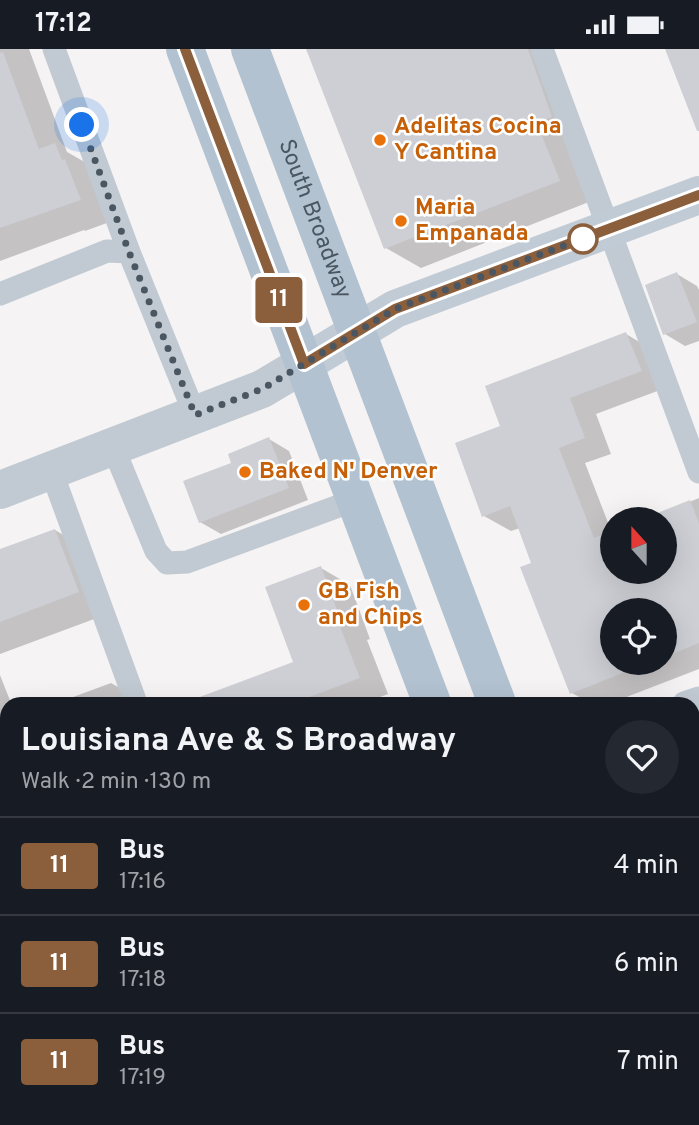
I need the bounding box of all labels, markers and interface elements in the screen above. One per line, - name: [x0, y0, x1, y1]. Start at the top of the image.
- text: 17:12: [35, 8, 92, 41]
- your location: [64, 107, 99, 142]
- place label: Adelitas Cocina Y Cantina: [394, 113, 562, 168]
- marker: Adelitas Cocina Y Cantina: [372, 132, 388, 148]
- street label: South Broadway: [271, 135, 358, 303]
- place label: Maria Empanada: [415, 194, 529, 249]
- marker: Maria Empanada: [393, 213, 409, 229]
- unlabelled marker: [568, 224, 598, 254]
- line badge: 11: [247, 277, 310, 323]
- text: 11: [269, 285, 289, 315]
- place label: Baked N' Denver: [259, 458, 438, 487]
- marker: Baked N' Denver: [237, 464, 253, 480]
- north arrow: [600, 507, 677, 585]
- map controls: [600, 507, 677, 675]
- place label: GB Fish and Chips: [318, 578, 423, 633]
- marker: GB Fish and Chips: [296, 597, 312, 613]
- button: locate: [600, 598, 677, 675]
- button: heart: [605, 720, 679, 794]
- text: Louisiana Ave & S Broadway: [21, 721, 456, 763]
- text: Walk · 2 min · 130 m: [21, 768, 211, 797]
- text: Bus: [119, 835, 165, 868]
- text: 4 min: [613, 850, 679, 883]
- text: 11: [50, 851, 69, 881]
- text: 17:16: [119, 868, 166, 897]
- text: Bus: [119, 933, 165, 966]
- text: 6 min: [614, 948, 679, 981]
- text: 11: [50, 949, 69, 979]
- text: 17:18: [119, 966, 166, 995]
- text: Bus: [119, 1031, 165, 1064]
- text: 7 min: [617, 1046, 679, 1079]
- text: 11: [50, 1047, 69, 1077]
- text: 17:19: [119, 1064, 166, 1093]

